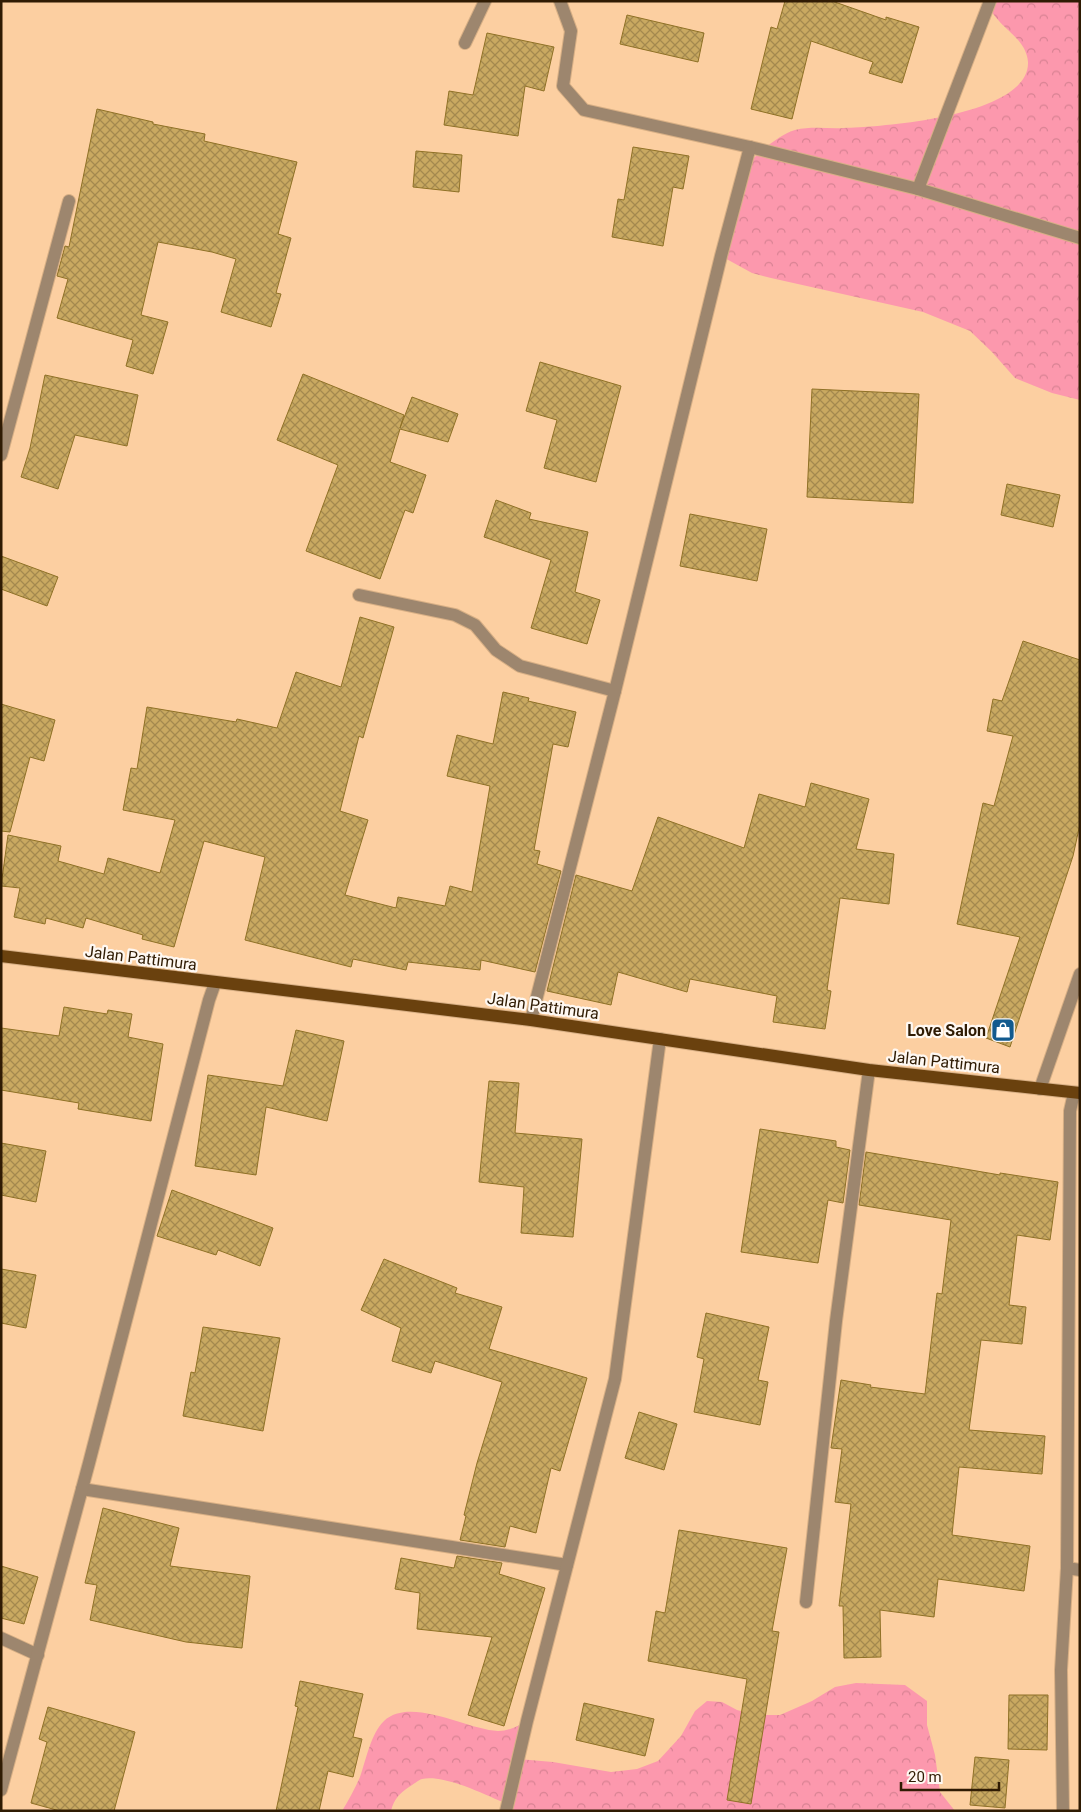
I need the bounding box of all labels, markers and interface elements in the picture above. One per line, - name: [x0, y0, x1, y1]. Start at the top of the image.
- street label: Jalan Pattimura: [84, 942, 198, 974]
- street label: Jalan Pattimura: [486, 989, 600, 1023]
- shop icon: Love Salon: [990, 1017, 1016, 1043]
- place label: Love Salon: [907, 1021, 986, 1040]
- street label: Jalan Pattimura: [887, 1047, 1001, 1077]
- scale bar: [901, 1760, 998, 1792]
- text: 20 m: [908, 1768, 942, 1786]

